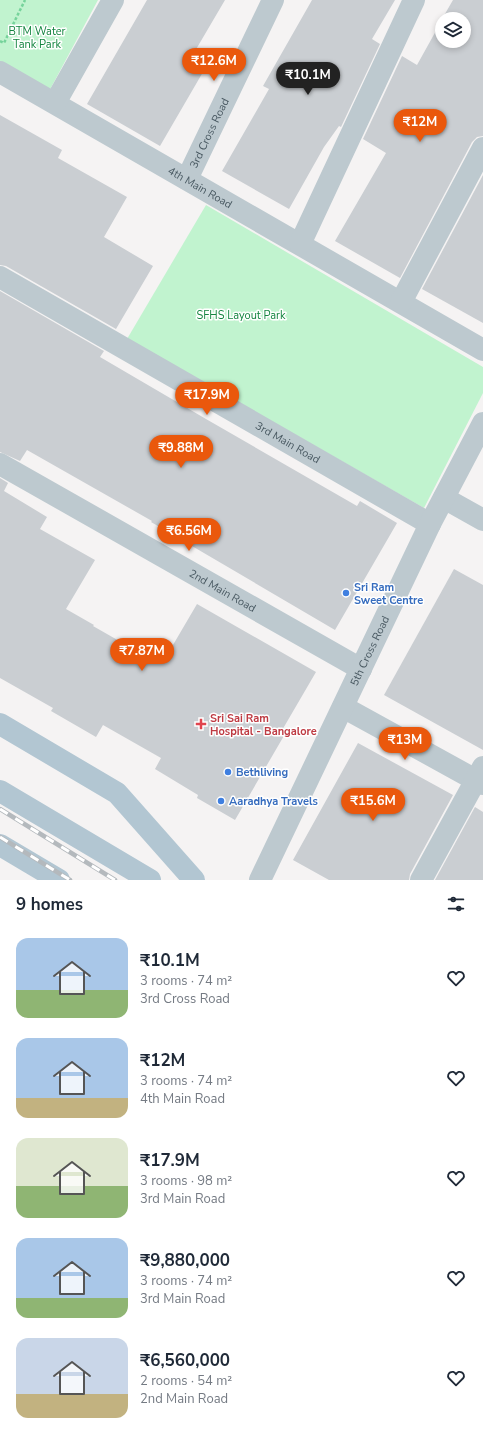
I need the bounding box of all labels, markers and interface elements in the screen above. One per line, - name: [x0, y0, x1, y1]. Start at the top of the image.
- map controls: [435, 12, 471, 48]
- button: layers: [435, 12, 471, 48]
- park label: BTM Water Tank Park: [8, 24, 66, 52]
- pin: ₹12.6M: [181, 48, 247, 82]
- text: ₹12.6M: [191, 52, 237, 70]
- pin: ₹10.1M: [275, 62, 341, 96]
- text: ₹10.1M: [285, 66, 331, 84]
- street label: 3rd Cross Road: [186, 95, 232, 171]
- pin: ₹12M: [396, 109, 444, 143]
- text: ₹12M: [403, 113, 437, 131]
- street label: 4th Main Road: [165, 163, 235, 212]
- park label: SFHS Layout Park: [196, 308, 286, 323]
- pin: ₹17.9M: [174, 382, 240, 416]
- text: ₹17.9M: [184, 386, 230, 404]
- street label: 3rd Main Road: [253, 418, 323, 467]
- pin: ₹9.88M: [148, 435, 214, 469]
- text: ₹9.88M: [158, 439, 204, 457]
- pin: ₹6.56M: [156, 518, 222, 552]
- text: ₹6.56M: [166, 522, 212, 540]
- street label: 2nd Main Road: [186, 565, 259, 615]
- place label: Sri Ram Sweet Centre: [354, 580, 423, 608]
- marker: Sri Ram Sweet Centre: [341, 588, 351, 598]
- street label: 5th Cross Road: [346, 613, 393, 688]
- pin: ₹7.87M: [109, 638, 175, 672]
- text: ₹7.87M: [119, 642, 165, 660]
- place label: Sri Sai Ram Hospital - Bangalore: [210, 711, 317, 739]
- marker: Sri Sai Ram Hospital - Bangalore: [195, 718, 207, 730]
- pin: ₹13M: [381, 727, 429, 761]
- text: ₹13M: [388, 731, 422, 749]
- place label: Bethliving: [236, 765, 288, 780]
- marker: Bethliving: [223, 767, 233, 777]
- pin: ₹15.6M: [340, 788, 406, 822]
- text: ₹15.6M: [350, 792, 396, 810]
- place label: Aaradhya Travels: [229, 794, 318, 809]
- marker: Aaradhya Travels: [216, 796, 226, 806]
- text: 9 homes: [16, 893, 83, 916]
- icon: filters: [445, 893, 467, 915]
- text: ₹10.1M: [140, 949, 200, 972]
- icon: home: [48, 954, 96, 1002]
- icon: heart: [445, 967, 467, 989]
- text: 3 rooms · 74 m²: [140, 972, 232, 990]
- text: 3rd Cross Road: [140, 990, 230, 1008]
- text: ₹12M: [140, 1049, 185, 1072]
- icon: home: [48, 1054, 96, 1102]
- icon: heart: [445, 1067, 467, 1089]
- text: 3 rooms · 74 m²: [140, 1072, 232, 1090]
- text: 4th Main Road: [140, 1090, 225, 1108]
- text: ₹17.9M: [140, 1149, 200, 1172]
- icon: home: [48, 1154, 96, 1202]
- icon: heart: [445, 1167, 467, 1189]
- text: 3 rooms · 98 m²: [140, 1172, 232, 1190]
- text: 3rd Main Road: [140, 1190, 225, 1208]
- text: ₹9,880,000: [140, 1249, 230, 1272]
- icon: home: [48, 1254, 96, 1302]
- icon: heart: [445, 1267, 467, 1289]
- text: 3 rooms · 74 m²: [140, 1272, 232, 1290]
- text: 3rd Main Road: [140, 1290, 225, 1308]
- text: ₹6,560,000: [140, 1349, 230, 1372]
- icon: home: [48, 1354, 96, 1402]
- icon: heart: [445, 1367, 467, 1389]
- text: 2 rooms · 54 m²: [140, 1372, 232, 1390]
- text: 2nd Main Road: [140, 1390, 228, 1408]

